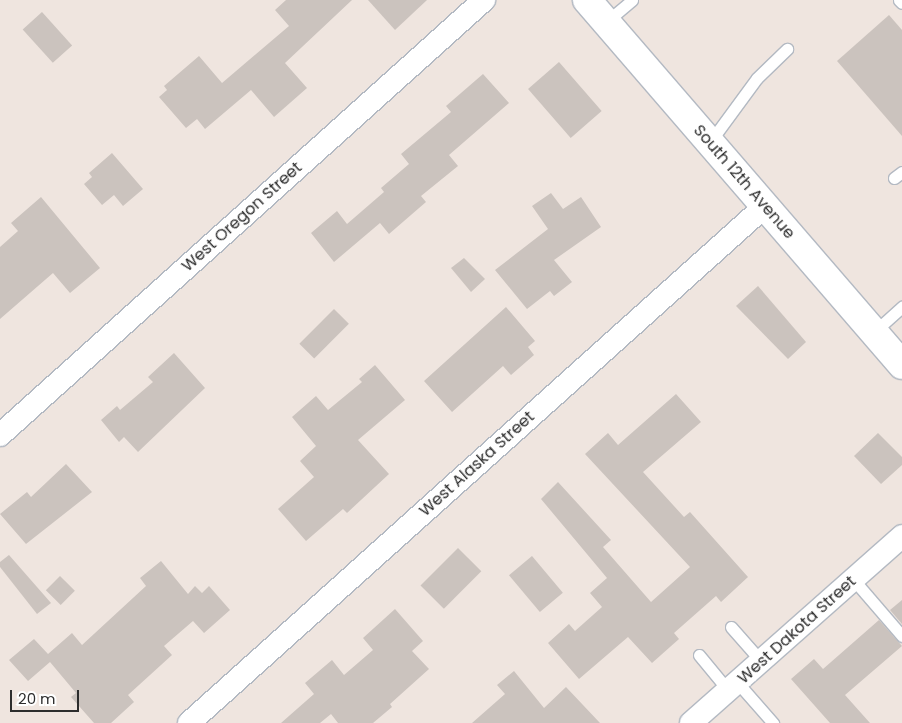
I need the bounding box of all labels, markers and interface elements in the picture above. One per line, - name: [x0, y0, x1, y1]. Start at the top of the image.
- street label: South 12th Avenue: [689, 121, 799, 243]
- street label: West Oregon Street: [178, 158, 306, 276]
- street label: West Alaska Street: [416, 407, 538, 521]
- street label: West Dakota Street: [734, 572, 860, 688]
- scale bar: [12, 680, 81, 712]
- text: 20 m: [18, 688, 56, 709]

